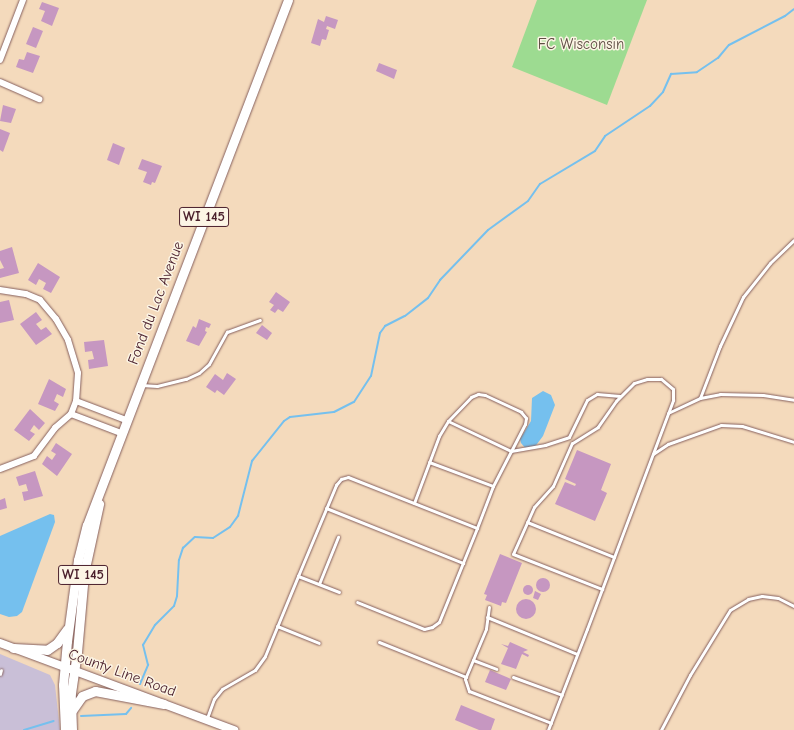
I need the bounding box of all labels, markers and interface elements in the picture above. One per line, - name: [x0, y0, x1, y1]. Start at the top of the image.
- park label: FC Wisconsin: [538, 36, 624, 54]
- road number: WI 145: [179, 205, 229, 229]
- street label: Fond du Lac Avenue: [124, 239, 188, 367]
- road number: WI 145: [58, 563, 108, 587]
- street label: County Line Road: [66, 645, 178, 701]

